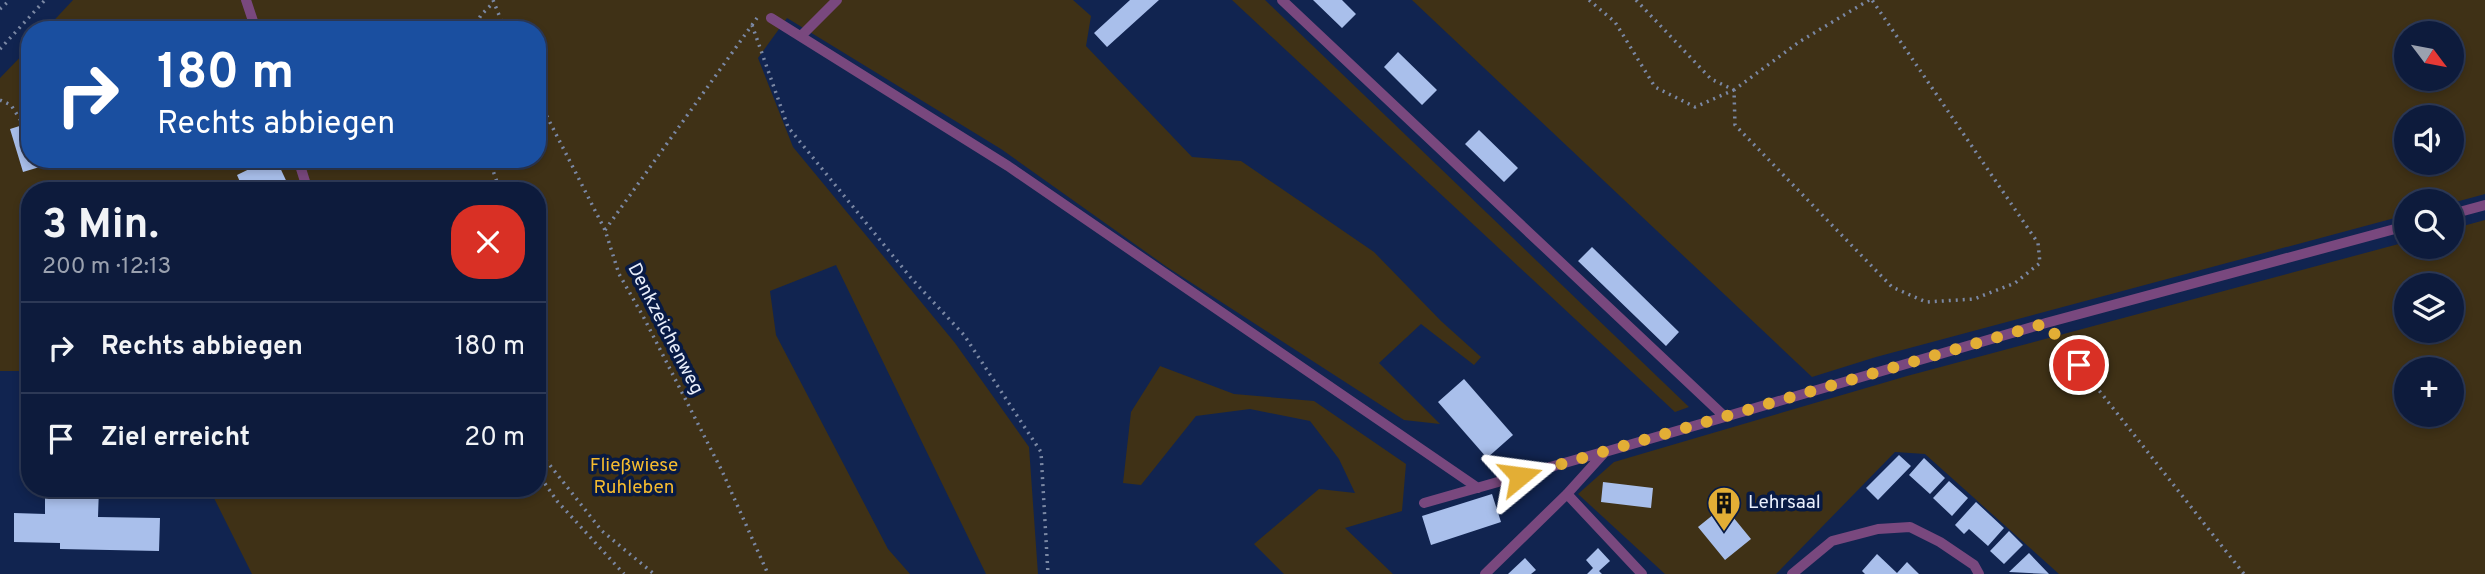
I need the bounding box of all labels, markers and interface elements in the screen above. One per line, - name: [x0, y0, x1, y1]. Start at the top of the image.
- north arrow: [2394, 21, 2464, 91]
- map controls: [2394, 21, 2464, 427]
- text: 180 m: [157, 44, 294, 106]
- icon: right: [42, 49, 133, 140]
- text: Rechts abbiegen: [157, 105, 395, 145]
- button: sound: [2394, 105, 2464, 175]
- button: search: [2394, 189, 2464, 259]
- text: 3 Min.: [42, 200, 159, 253]
- button: close: [451, 205, 525, 279]
- text: 200 m · 12:13: [42, 253, 171, 282]
- street label: Denkzeichenweg: [622, 259, 708, 399]
- button: layers: [2394, 273, 2464, 343]
- icon: right: [42, 329, 80, 367]
- text: Rechts abbiegen: [101, 331, 303, 364]
- text: 180 m: [455, 331, 525, 364]
- pin: [2049, 335, 2109, 395]
- icon: arrive: [2060, 346, 2098, 384]
- button: +: [2394, 357, 2464, 427]
- icon: arrive: [42, 420, 80, 458]
- text: Ziel erreicht: [101, 422, 250, 455]
- text: 20 m: [464, 422, 525, 455]
- position arrow: [1483, 439, 1557, 513]
- park label: Fließwiese Ruhleben: [590, 454, 678, 500]
- building icon: Lehrsaal: [1705, 484, 1743, 533]
- place label: Lehrsaal: [1748, 491, 1821, 515]

